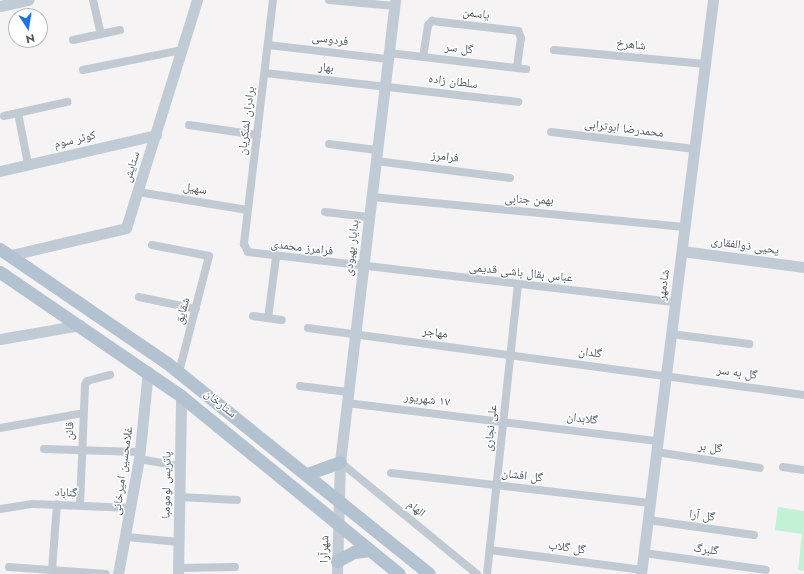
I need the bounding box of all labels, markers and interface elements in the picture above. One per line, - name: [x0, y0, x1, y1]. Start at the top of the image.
- street label: یاسمن: [462, 5, 490, 23]
- north arrow: [8, 8, 48, 48]
- text: N: [24, 30, 36, 47]
- street label: فردوسی: [311, 31, 349, 49]
- street label: شاهرخ: [616, 36, 646, 54]
- street label: گل سر: [444, 40, 474, 58]
- street label: بهار: [318, 60, 334, 76]
- street label: سلطان زاده: [428, 72, 478, 92]
- street label: برادران لشکریان: [236, 86, 258, 156]
- street label: محمدرضا ابوترابی: [583, 117, 665, 141]
- street label: کوثر سوم: [53, 128, 97, 152]
- street label: فرامرز: [430, 148, 460, 166]
- street label: ستایش: [120, 150, 144, 184]
- street label: سهیل: [182, 180, 208, 198]
- street label: بهمن جنابی: [504, 192, 554, 208]
- street label: بدایار بهبودی: [341, 219, 363, 277]
- street label: یحیی ذوالفقاری: [710, 234, 780, 258]
- street label: فرامرز محمدی: [270, 237, 334, 259]
- street label: عباس بقال باشی قدیمی: [468, 260, 574, 286]
- street label: شادمهر: [655, 269, 673, 301]
- street label: شقایق: [173, 296, 193, 326]
- street label: مهاجر: [421, 324, 449, 342]
- street label: گلدان: [577, 344, 603, 362]
- street label: گل به سر: [716, 363, 758, 383]
- street label: ستارخان: [201, 387, 239, 421]
- street label: ١٧ شهریور: [403, 390, 451, 410]
- street label: علی نجاری: [481, 404, 501, 452]
- street label: گلابدان: [566, 410, 598, 428]
- street label: قائن: [62, 422, 78, 440]
- street label: غلامحسین امیرخانی: [110, 426, 136, 516]
- street label: گل بر: [697, 439, 723, 457]
- street label: پاتریس لومومبا: [159, 451, 175, 519]
- street label: گل افشان: [500, 466, 544, 486]
- street label: گناباد: [54, 485, 78, 501]
- street label: الهام: [404, 497, 428, 521]
- street label: گل آرا: [688, 507, 716, 525]
- street label: شهرآرا: [318, 535, 332, 563]
- street label: گل گلاب: [548, 538, 586, 558]
- street label: گلبرگ: [693, 541, 719, 559]

